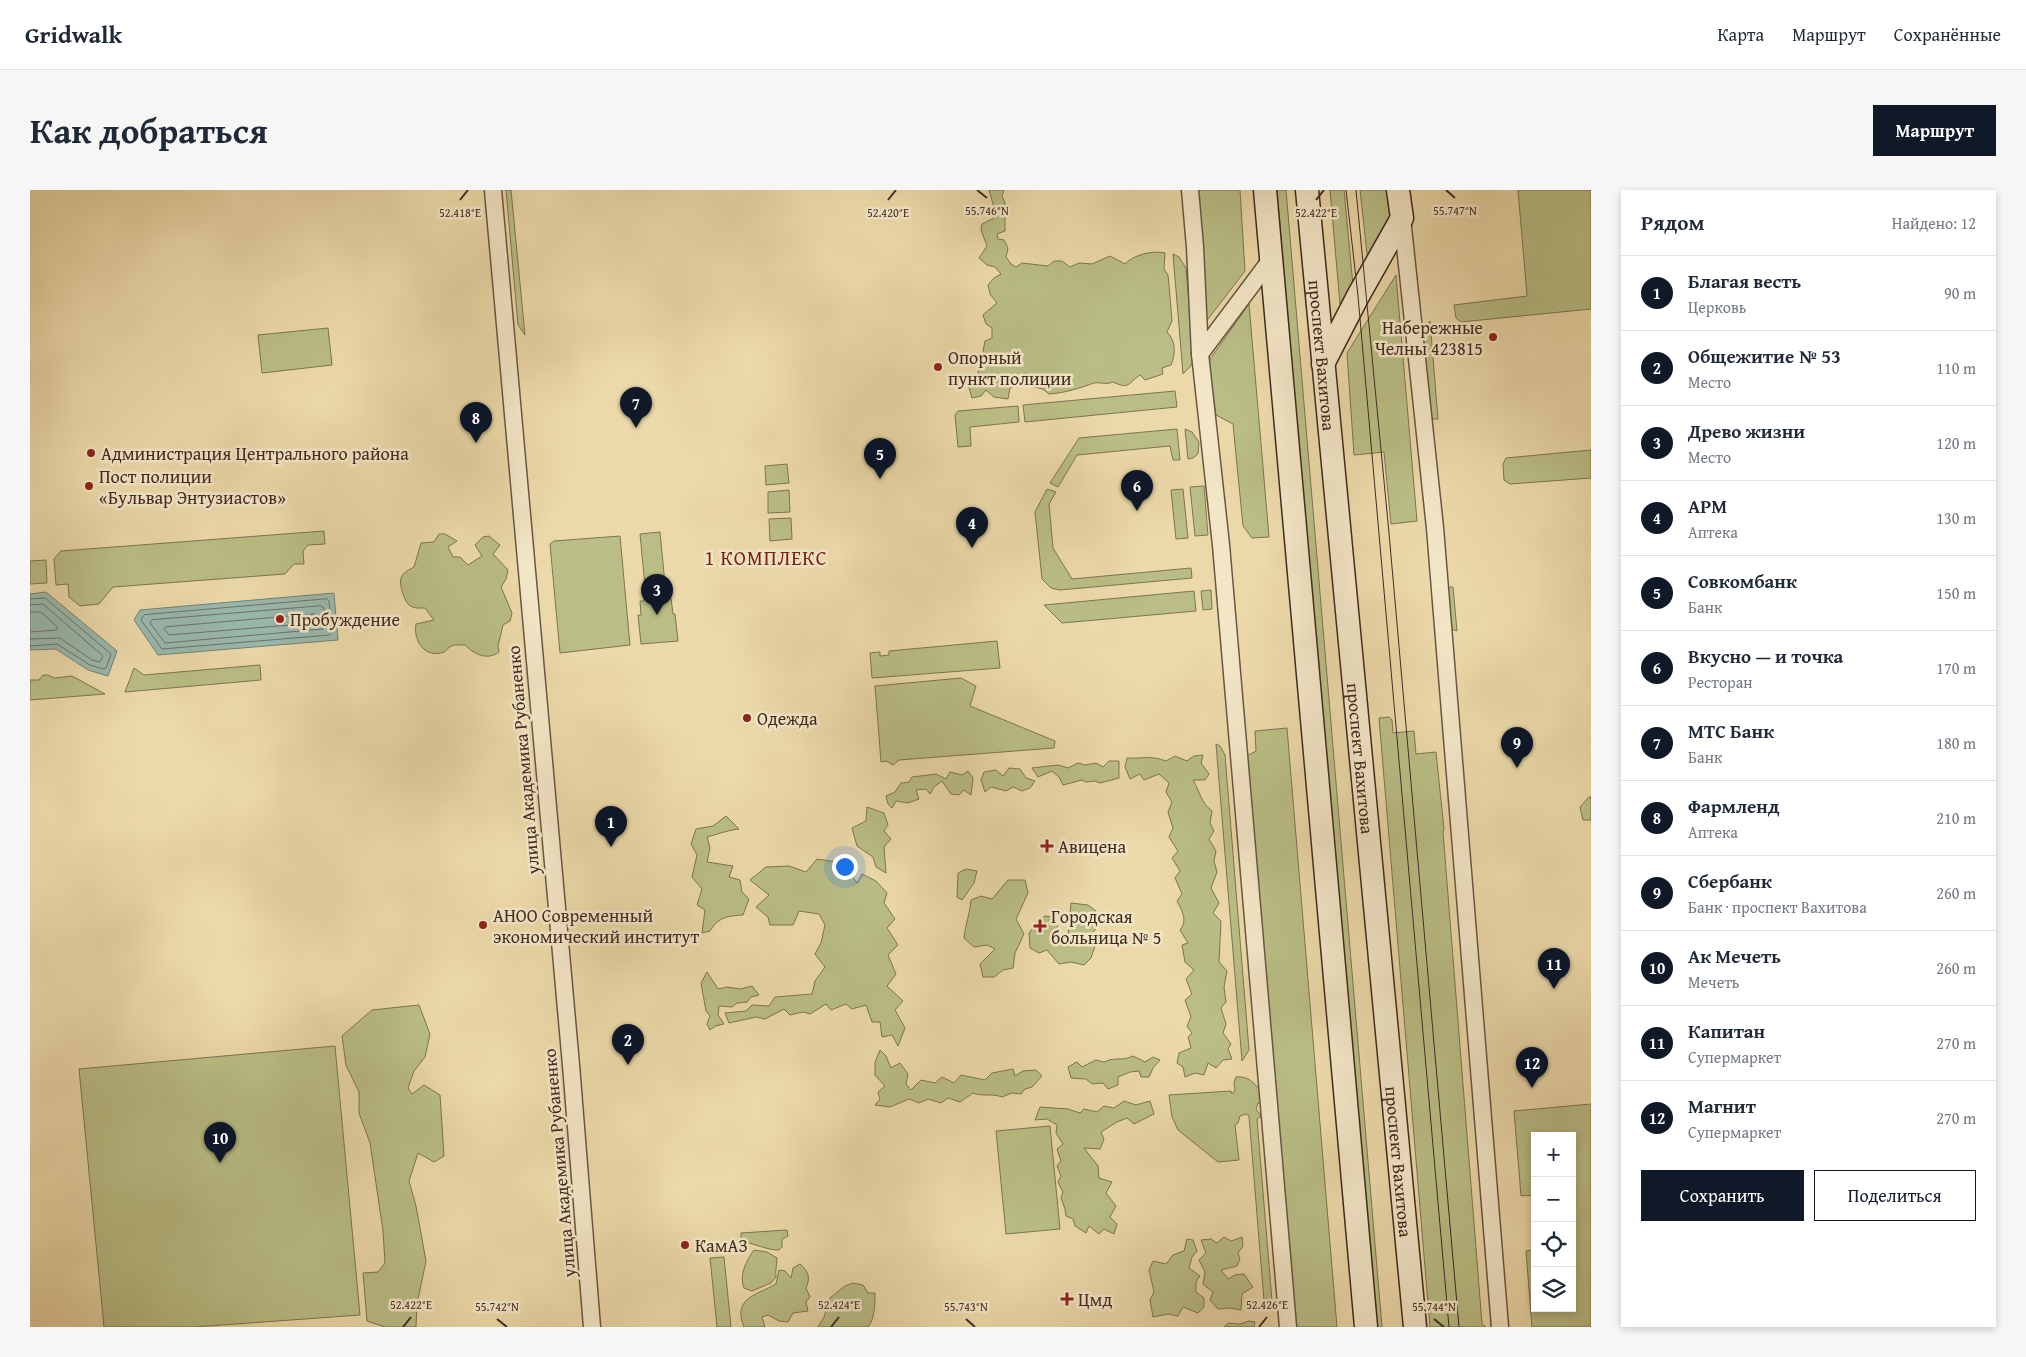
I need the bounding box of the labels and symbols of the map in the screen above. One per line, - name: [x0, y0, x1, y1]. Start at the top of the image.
- text: 55.746°N: [965, 202, 1009, 219]
- text: 55.747°N: [1433, 202, 1477, 219]
- text: 52.418°E: [439, 204, 481, 221]
- text: 52.420°E: [867, 204, 909, 221]
- text: 52.422°E: [1295, 204, 1337, 221]
- street label: проспект Вахитова: [1302, 278, 1343, 432]
- place label: Набережные Челны 423815: [1375, 314, 1483, 362]
- marker: Набережные Челны 423815: [1487, 331, 1499, 343]
- place label: Опорный пункт полиции: [948, 344, 1072, 392]
- marker: Опорный пункт полиции: [932, 361, 944, 373]
- pin: 7: [620, 387, 652, 428]
- pin: 8: [460, 402, 492, 443]
- pin: 5: [864, 438, 896, 479]
- place label: Администрация Центрального района: [101, 440, 409, 467]
- marker: Администрация Центрального района: [85, 447, 97, 459]
- place label: Пост полиции «Бульвар Энтузиастов»: [99, 463, 286, 511]
- pin: 6: [1121, 470, 1153, 511]
- marker: Пост полиции «Бульвар Энтузиастов»: [83, 480, 95, 492]
- pin: 4: [956, 507, 988, 548]
- district label: 1 КОМПЛЕКС: [704, 543, 828, 572]
- pin: 3: [641, 574, 673, 615]
- place label: Пробуждение: [290, 606, 400, 633]
- marker: Пробуждение: [274, 613, 286, 625]
- street label: улица Академика Рубаненко: [500, 644, 547, 877]
- street label: проспект Вахитова: [1340, 682, 1382, 836]
- place label: Одежда: [757, 705, 818, 732]
- marker: Одежда: [741, 712, 753, 724]
- pin: 9: [1501, 727, 1533, 768]
- pin: 1: [595, 806, 627, 847]
- place label: Авицена: [1058, 833, 1127, 860]
- marker: Авицена: [1040, 839, 1054, 853]
- your location: [832, 854, 858, 880]
- place label: АНОО Современный экономический институт: [493, 902, 699, 950]
- place label: Городская больница № 5: [1051, 903, 1161, 951]
- marker: АНОО Современный экономический институт: [477, 919, 489, 931]
- marker: Городская больница № 5: [1033, 919, 1047, 933]
- pin: 11: [1538, 948, 1570, 989]
- pin: 2: [612, 1024, 644, 1065]
- street label: улица Академика Рубаненко: [536, 1047, 583, 1280]
- pin: 12: [1516, 1047, 1548, 1088]
- street label: проспект Вахитова: [1379, 1085, 1420, 1239]
- pin: 10: [204, 1122, 236, 1163]
- place label: КамАЗ: [695, 1232, 748, 1259]
- marker: КамАЗ: [679, 1239, 691, 1251]
- place label: Цмд: [1078, 1286, 1112, 1313]
- marker: Цмд: [1060, 1292, 1074, 1306]
- text: 52.422°E: [390, 1296, 432, 1313]
- text: 52.424°E: [818, 1296, 860, 1313]
- text: 52.426°E: [1246, 1296, 1288, 1313]
- text: 55.742°N: [475, 1298, 519, 1315]
- text: 55.743°N: [944, 1298, 988, 1315]
- text: 55.744°N: [1412, 1298, 1456, 1315]

